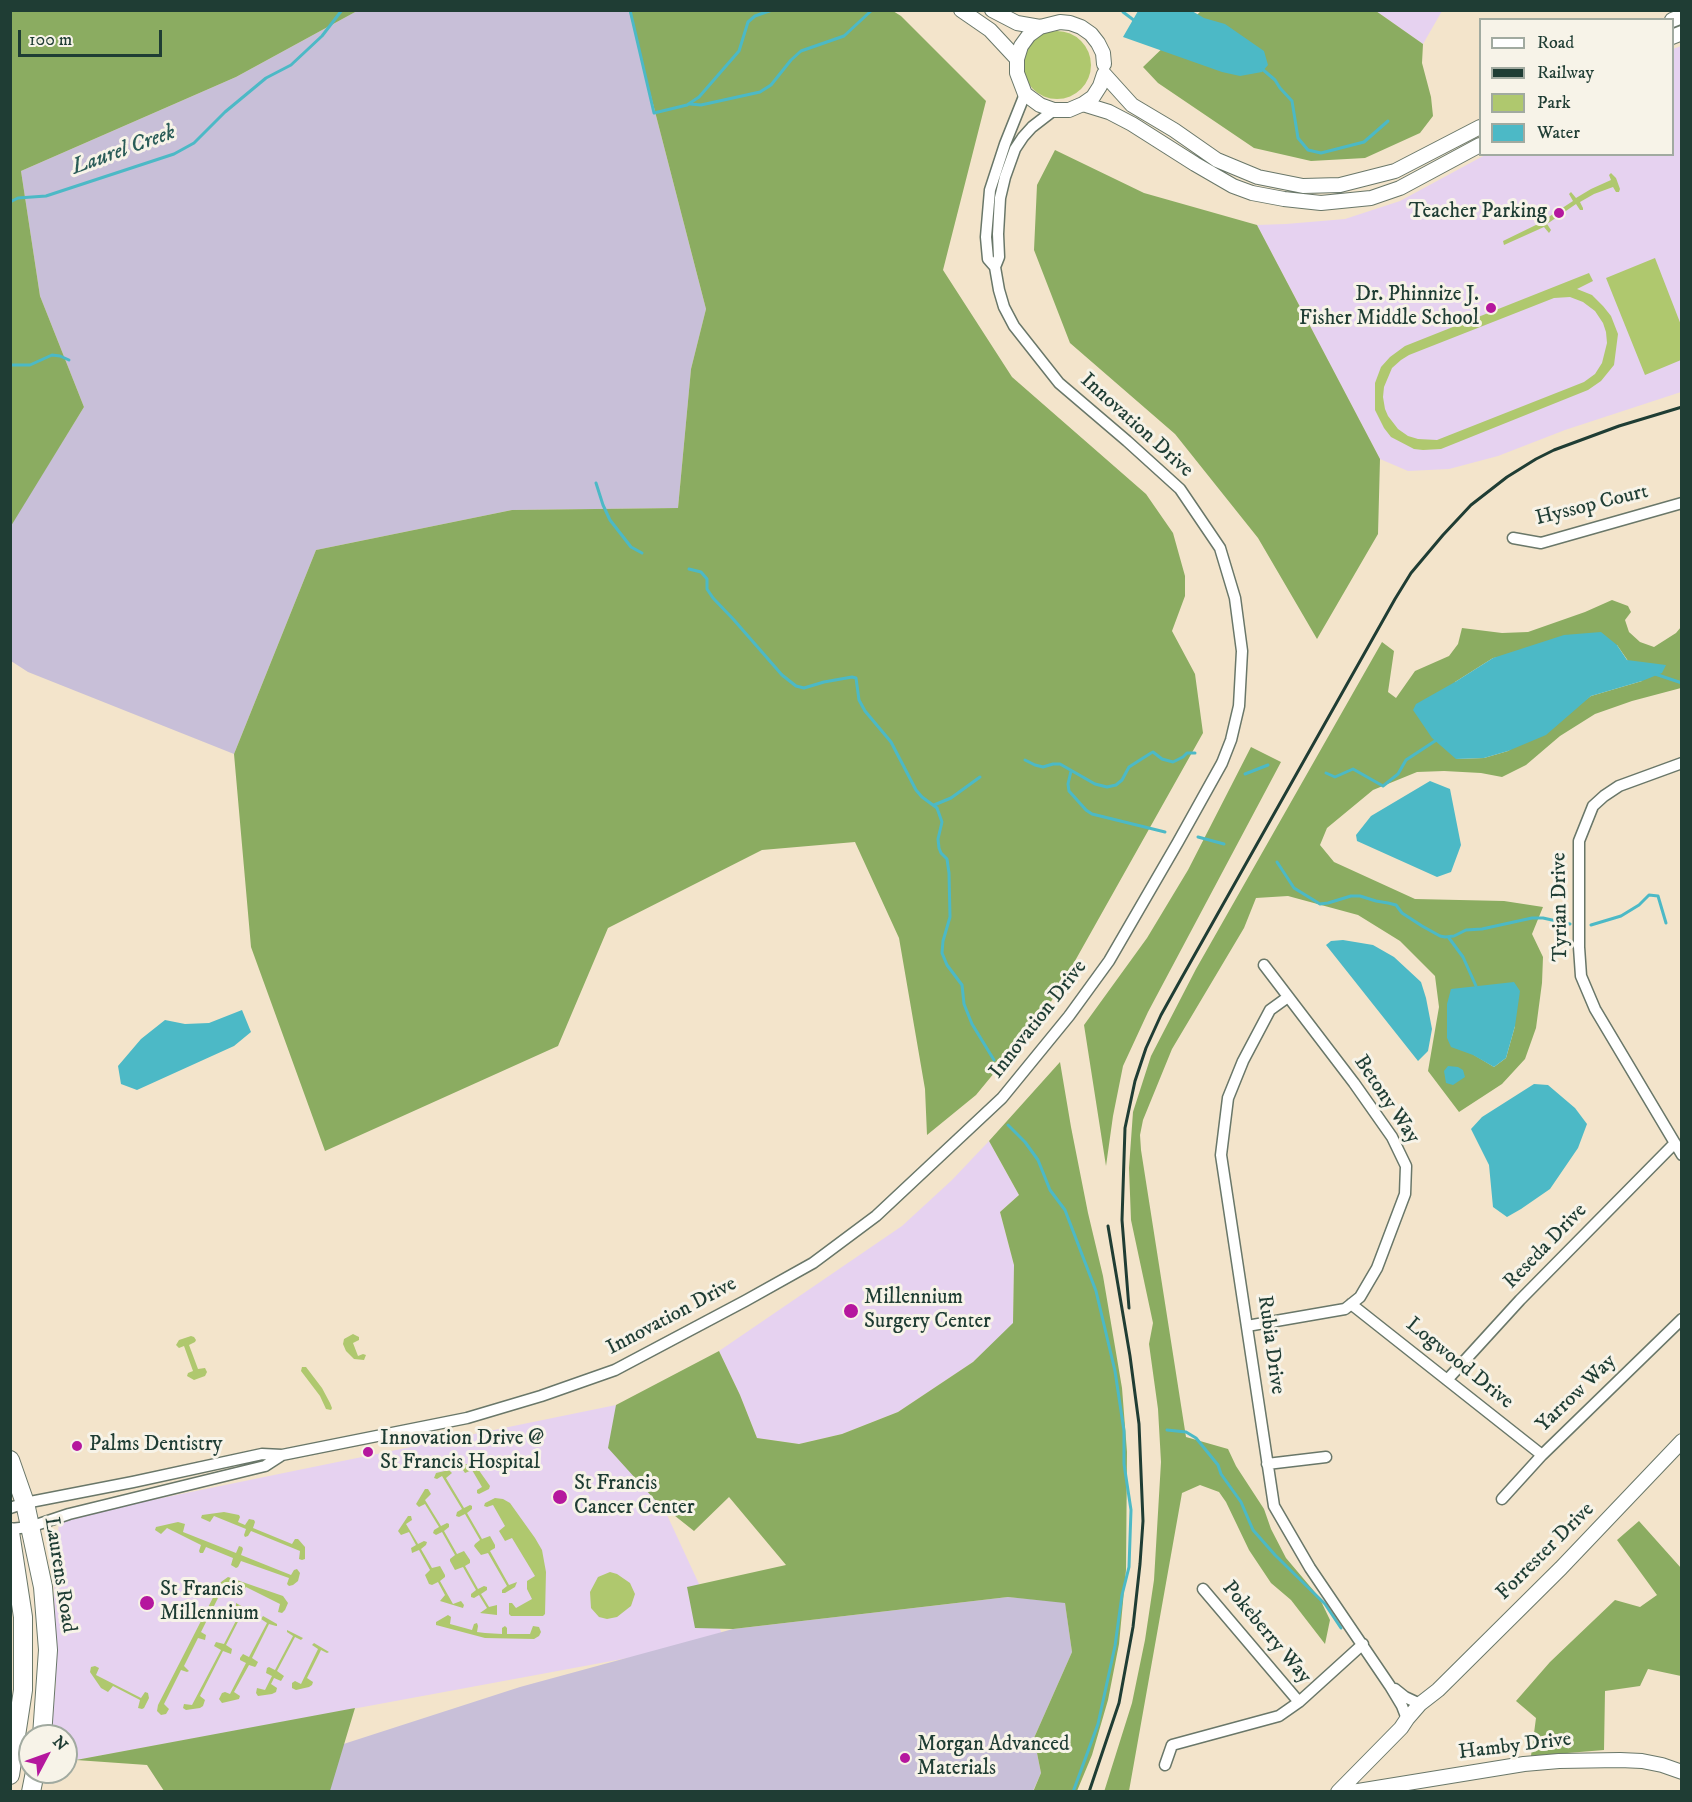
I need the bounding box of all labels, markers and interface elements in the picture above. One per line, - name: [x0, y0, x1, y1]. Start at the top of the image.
- scale bar: [21, 18, 165, 56]
- legend: [1479, 18, 1674, 156]
- text: 100 m: [29, 29, 72, 51]
- text: Road: [1537, 32, 1574, 54]
- text: Railway: [1537, 62, 1594, 84]
- text: Park: [1537, 92, 1571, 114]
- water label: Laurel Creek: [69, 120, 179, 182]
- text: Water: [1537, 122, 1580, 144]
- place label: Teacher Parking: [1409, 200, 1547, 226]
- marker: Teacher Parking: [1552, 206, 1566, 220]
- place label: Dr. Phinnize J. Fisher Middle School: [1299, 283, 1479, 333]
- marker: Dr. Phinnize J. Fisher Middle School: [1484, 301, 1498, 315]
- street label: Innovation Drive: [1074, 369, 1198, 483]
- street label: Hyssop Court: [1533, 480, 1651, 532]
- street label: Tyrian Drive: [1547, 852, 1575, 962]
- street label: Innovation Drive: [985, 956, 1093, 1084]
- street label: Betony Way: [1347, 1051, 1425, 1149]
- street label: Reseda Drive: [1499, 1199, 1593, 1295]
- street label: Innovation Drive: [603, 1272, 741, 1362]
- place label: Millennium Surgery Center: [864, 1286, 991, 1336]
- street label: Rubia Drive: [1251, 1294, 1289, 1396]
- marker: Millennium Surgery Center: [842, 1302, 860, 1320]
- street label: Logwood Drive: [1400, 1313, 1518, 1415]
- street label: Yarrow Way: [1532, 1350, 1622, 1438]
- place label: Innovation Drive @ St Francis Hospital: [380, 1427, 544, 1477]
- place label: Palms Dentistry: [89, 1433, 223, 1459]
- marker: Palms Dentistry: [70, 1439, 84, 1453]
- marker: Innovation Drive @ St Francis Hospital: [361, 1445, 375, 1459]
- place label: St Francis Cancer Center: [574, 1472, 695, 1522]
- marker: St Francis Cancer Center: [551, 1488, 569, 1506]
- street label: Forrester Drive: [1492, 1498, 1600, 1606]
- street label: Laurens Road: [37, 1515, 81, 1635]
- street label: Pokeberry Way: [1216, 1577, 1316, 1689]
- place label: St Francis Millennium: [160, 1578, 259, 1628]
- marker: St Francis Millennium: [138, 1594, 156, 1612]
- north arrow: [18, 1724, 78, 1784]
- street label: Hamby Drive: [1457, 1728, 1573, 1766]
- text: N: [48, 1732, 72, 1755]
- place label: Morgan Advanced Materials: [917, 1733, 1070, 1783]
- marker: Morgan Advanced Materials: [898, 1751, 912, 1765]

